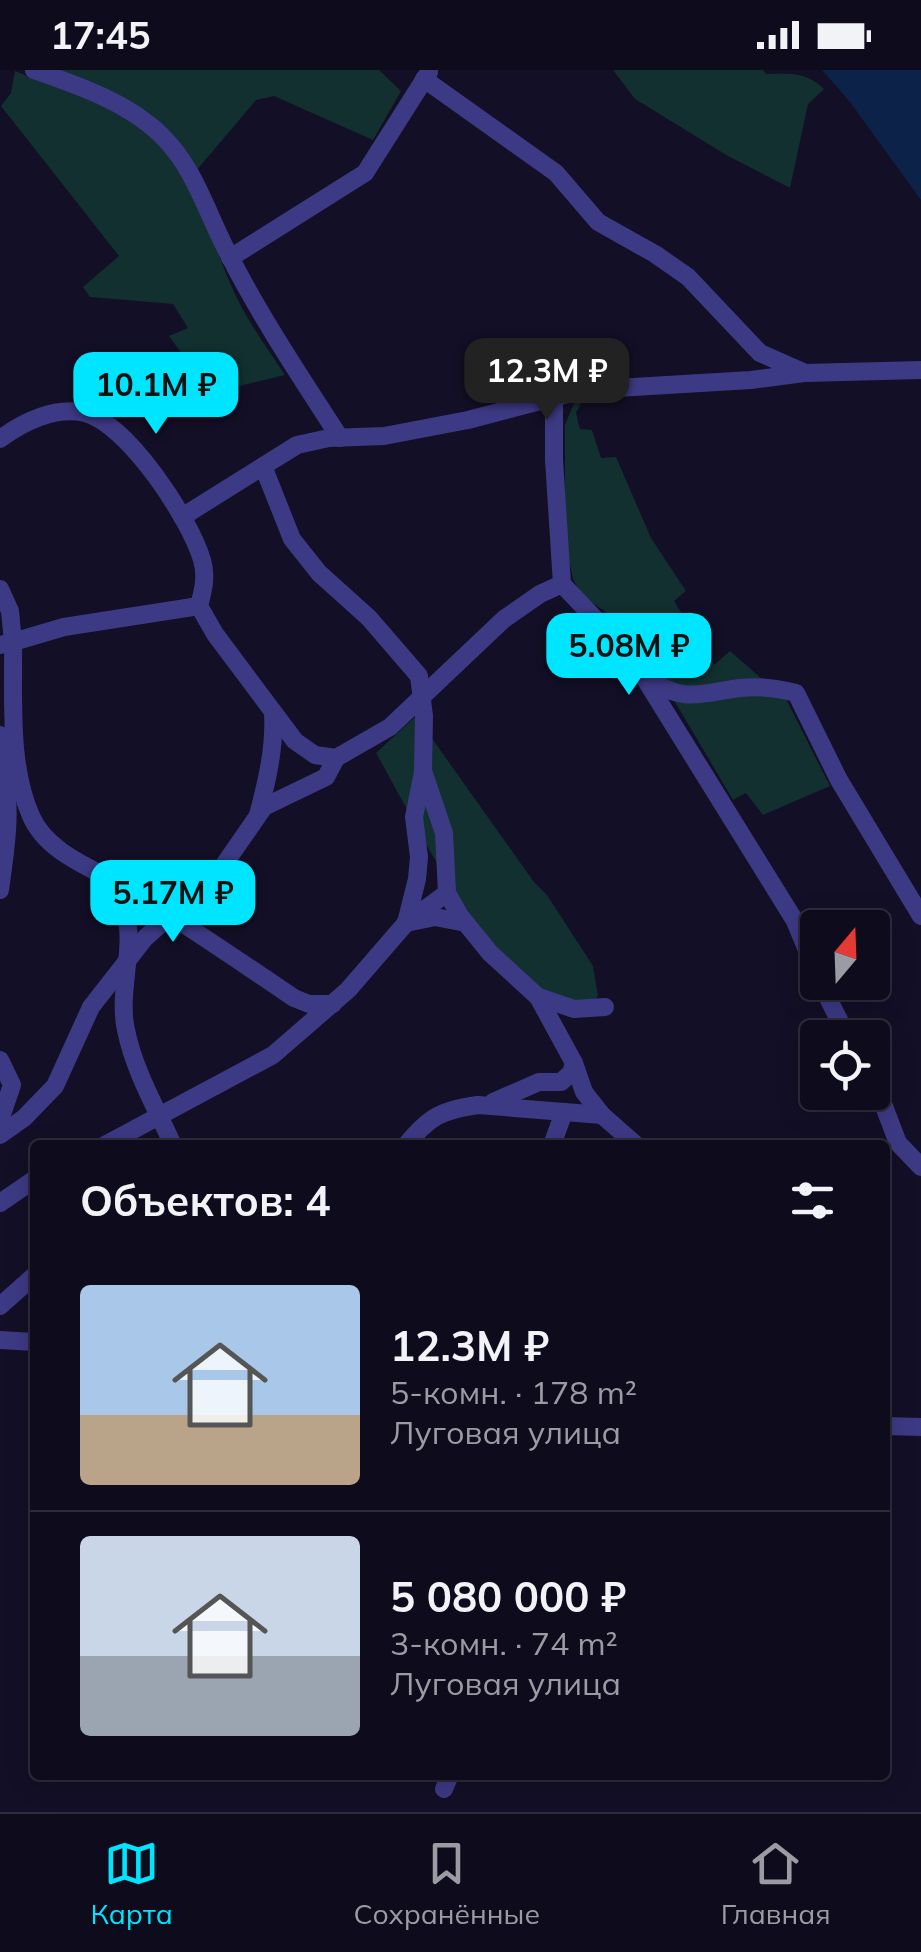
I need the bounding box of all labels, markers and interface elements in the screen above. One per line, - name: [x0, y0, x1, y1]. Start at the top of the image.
- text: 17:45: [50, 11, 151, 59]
- pin: 12.3M ₽: [455, 338, 639, 423]
- text: 12.3M ₽: [486, 350, 608, 390]
- pin: 10.1M ₽: [64, 352, 248, 437]
- text: 10.1M ₽: [95, 364, 217, 404]
- pin: 5.08M ₽: [537, 613, 721, 698]
- text: 5.08M ₽: [568, 625, 690, 665]
- pin: 5.17M ₽: [81, 860, 265, 945]
- text: 5.17M ₽: [112, 872, 234, 912]
- north arrow: [800, 910, 890, 1000]
- map controls: [800, 910, 890, 1110]
- button: locate: [800, 1020, 890, 1110]
- icon: filters: [785, 1173, 840, 1228]
- text: Объектов: 4: [80, 1174, 330, 1227]
- text: 12.3M ₽: [390, 1319, 549, 1372]
- icon: home: [160, 1325, 280, 1445]
- text: 5-комн. · 178 m²: [390, 1372, 637, 1412]
- text: Луговая улица: [390, 1412, 621, 1452]
- text: 5 080 000 ₽: [390, 1570, 626, 1623]
- icon: home: [160, 1576, 280, 1696]
- text: 3-комн. · 74 m²: [390, 1623, 618, 1663]
- text: Луговая улица: [390, 1663, 621, 1703]
- tab: Карта: [90, 1836, 173, 1931]
- tab: Сохранённые: [354, 1836, 540, 1931]
- tab: Главная: [721, 1836, 831, 1931]

